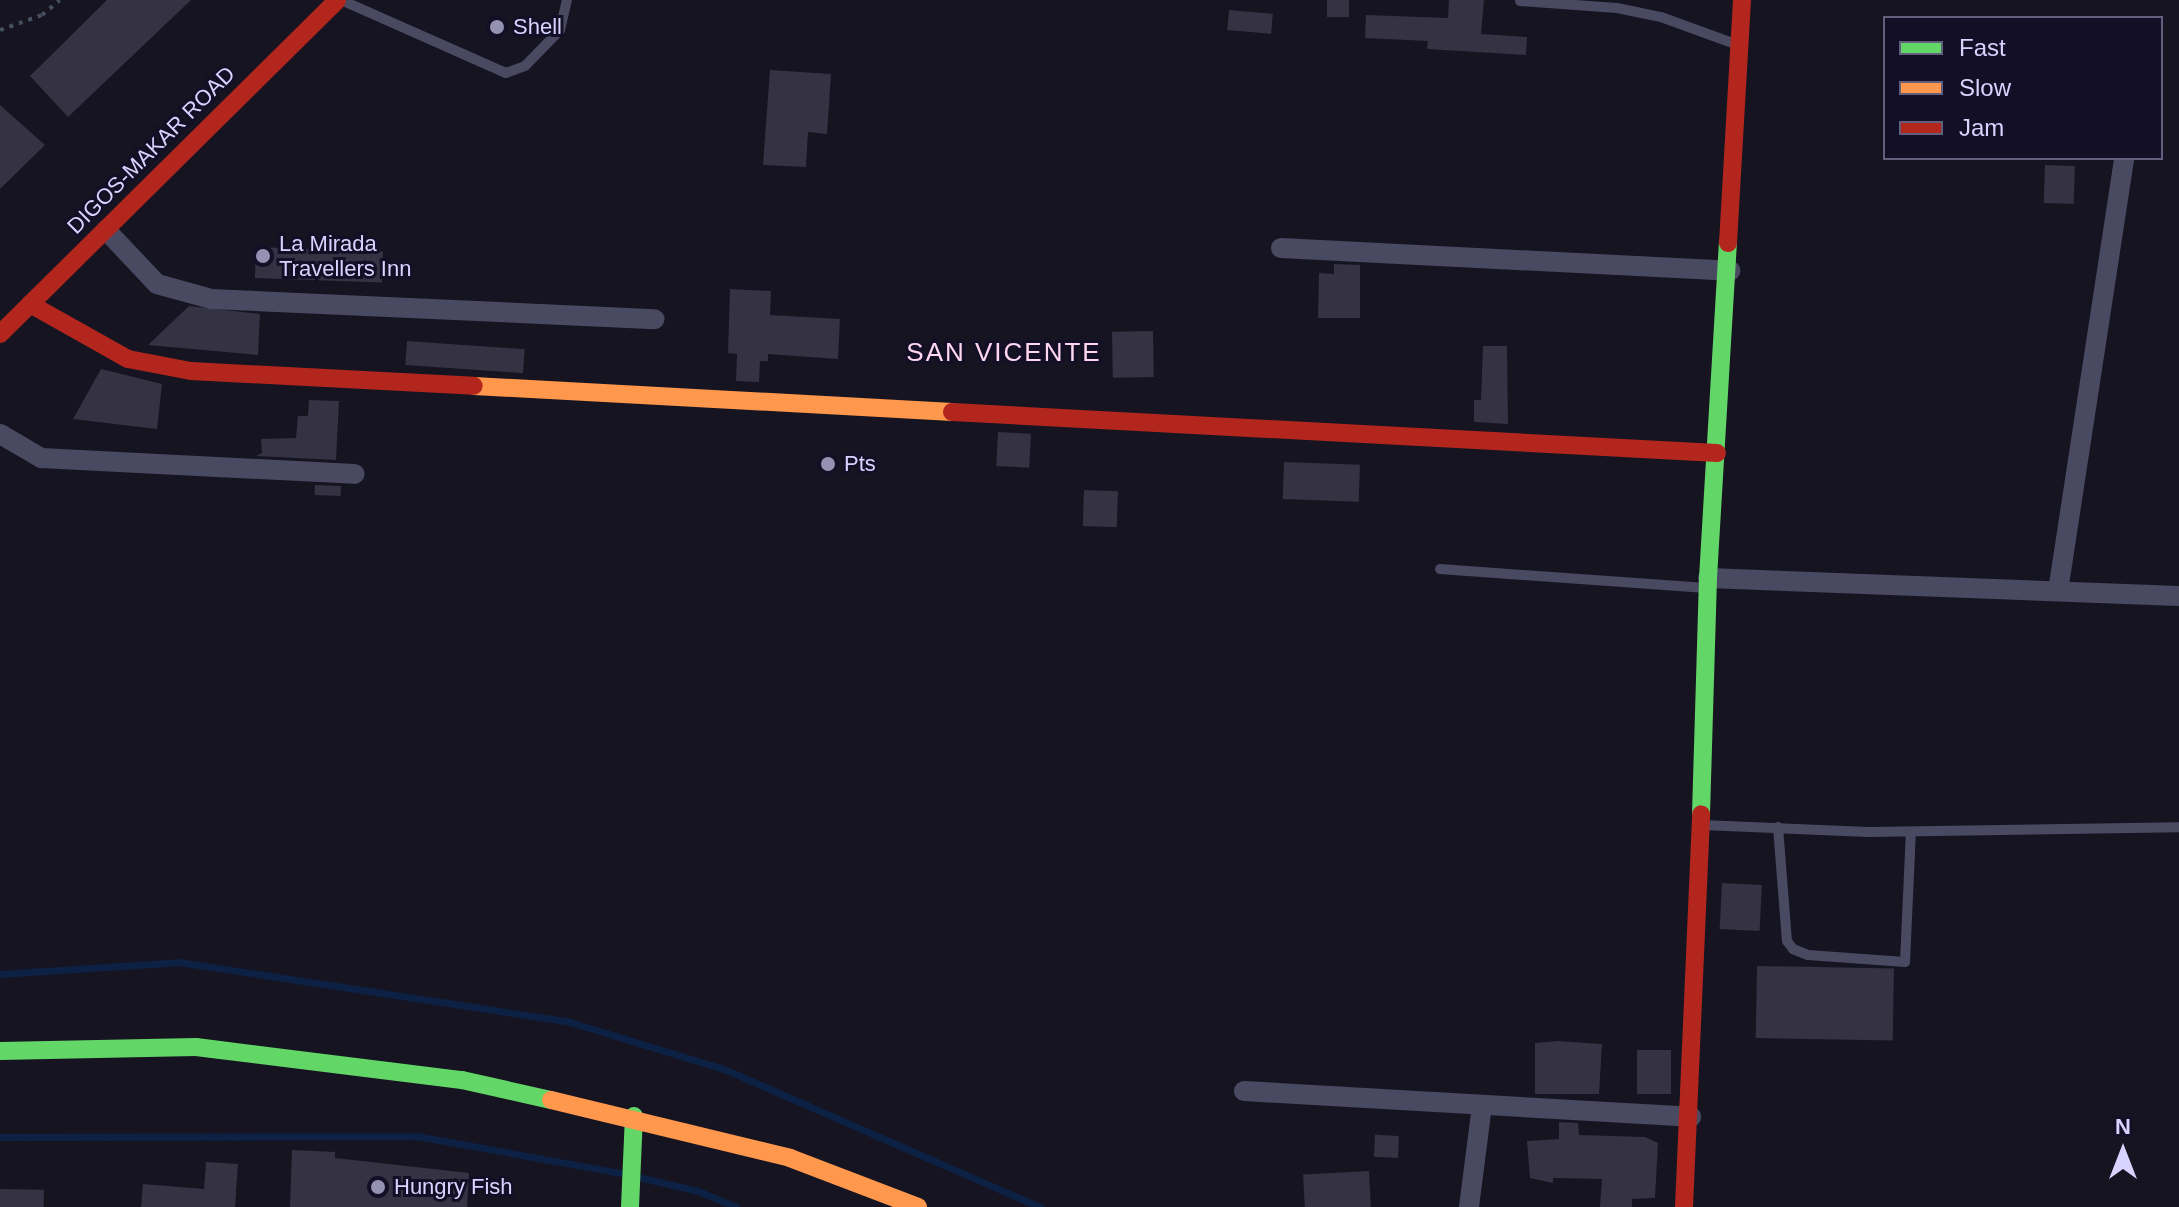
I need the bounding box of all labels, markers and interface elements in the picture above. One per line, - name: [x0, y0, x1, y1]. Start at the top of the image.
- place label: Shell: [513, 14, 562, 40]
- legend: [1883, 16, 2163, 160]
- marker: Shell: [488, 18, 506, 36]
- text: Fast: [1959, 34, 2006, 61]
- street label: DIGOS-MAKAR ROAD: [62, 61, 240, 239]
- text: Slow: [1959, 74, 2011, 101]
- text: Jam: [1959, 114, 2004, 141]
- place label: La Mirada Travellers Inn: [279, 230, 411, 282]
- marker: La Mirada Travellers Inn: [254, 247, 272, 265]
- district label: SAN VICENTE: [906, 337, 1102, 369]
- place label: Pts: [844, 451, 876, 477]
- marker: Pts: [819, 455, 837, 473]
- north arrow: [2083, 1111, 2163, 1191]
- text: N: [2115, 1114, 2131, 1139]
- place label: Hungry Fish: [394, 1174, 513, 1200]
- marker: Hungry Fish: [369, 1178, 387, 1196]

